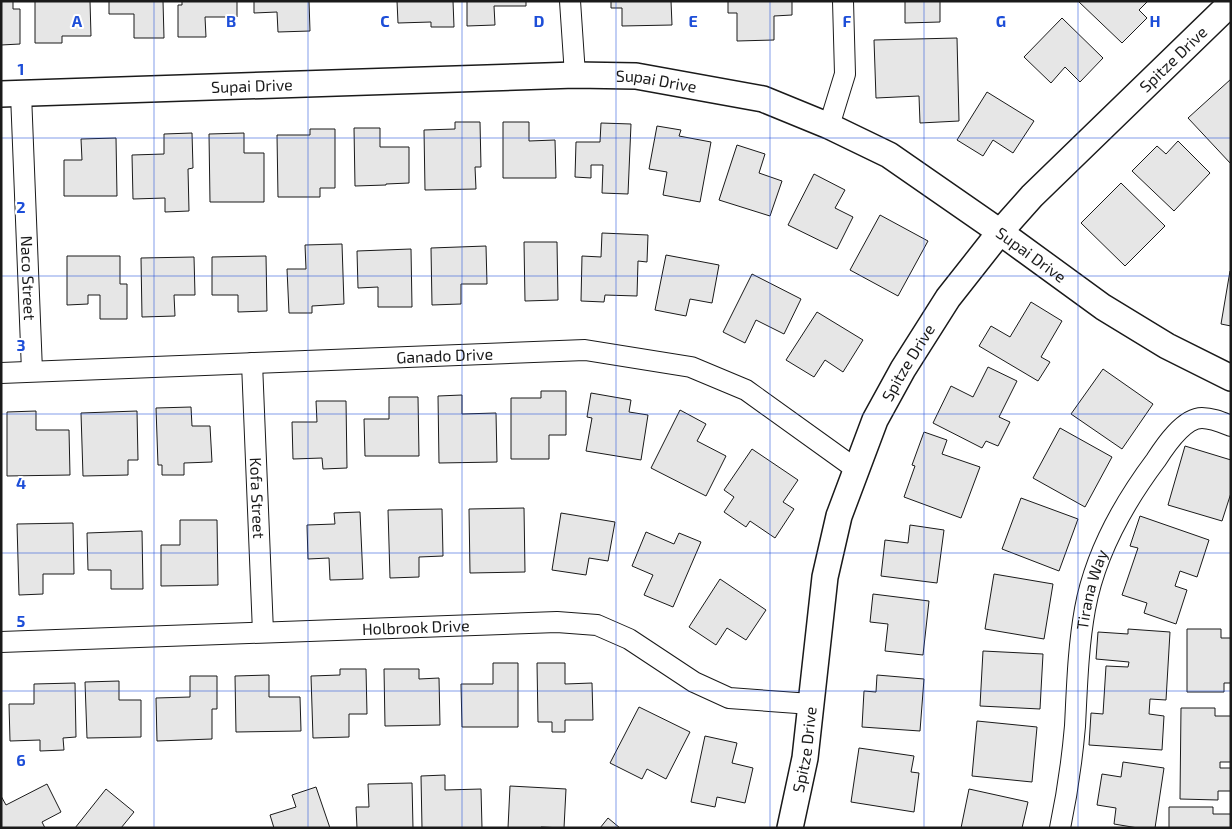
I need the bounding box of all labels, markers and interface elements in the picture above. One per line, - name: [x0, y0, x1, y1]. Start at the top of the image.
- text: A: [72, 11, 83, 30]
- text: B: [226, 11, 236, 30]
- text: C: [380, 11, 390, 30]
- text: D: [534, 11, 545, 30]
- text: E: [688, 11, 698, 30]
- text: F: [843, 11, 852, 30]
- text: G: [996, 11, 1006, 30]
- text: H: [1149, 11, 1161, 30]
- street label: Spitze Drive: [1135, 22, 1211, 96]
- text: 1: [18, 59, 24, 78]
- street label: Supai Drive: [616, 66, 698, 96]
- street label: Supai Drive: [211, 74, 293, 96]
- text: 2: [16, 197, 26, 216]
- street label: Supai Drive: [993, 223, 1070, 286]
- street label: Naco Street: [18, 235, 40, 321]
- street label: Spitze Drive: [877, 320, 938, 404]
- text: 3: [16, 335, 26, 354]
- street label: Ganado Drive: [396, 344, 493, 366]
- street label: Kofa Street: [247, 457, 269, 539]
- text: 4: [16, 473, 26, 492]
- street label: Tirana Way: [1072, 546, 1111, 631]
- text: 5: [17, 611, 26, 630]
- street label: Holbrook Drive: [362, 615, 470, 638]
- street label: Spitze Drive: [788, 705, 820, 794]
- text: 6: [16, 750, 26, 769]

